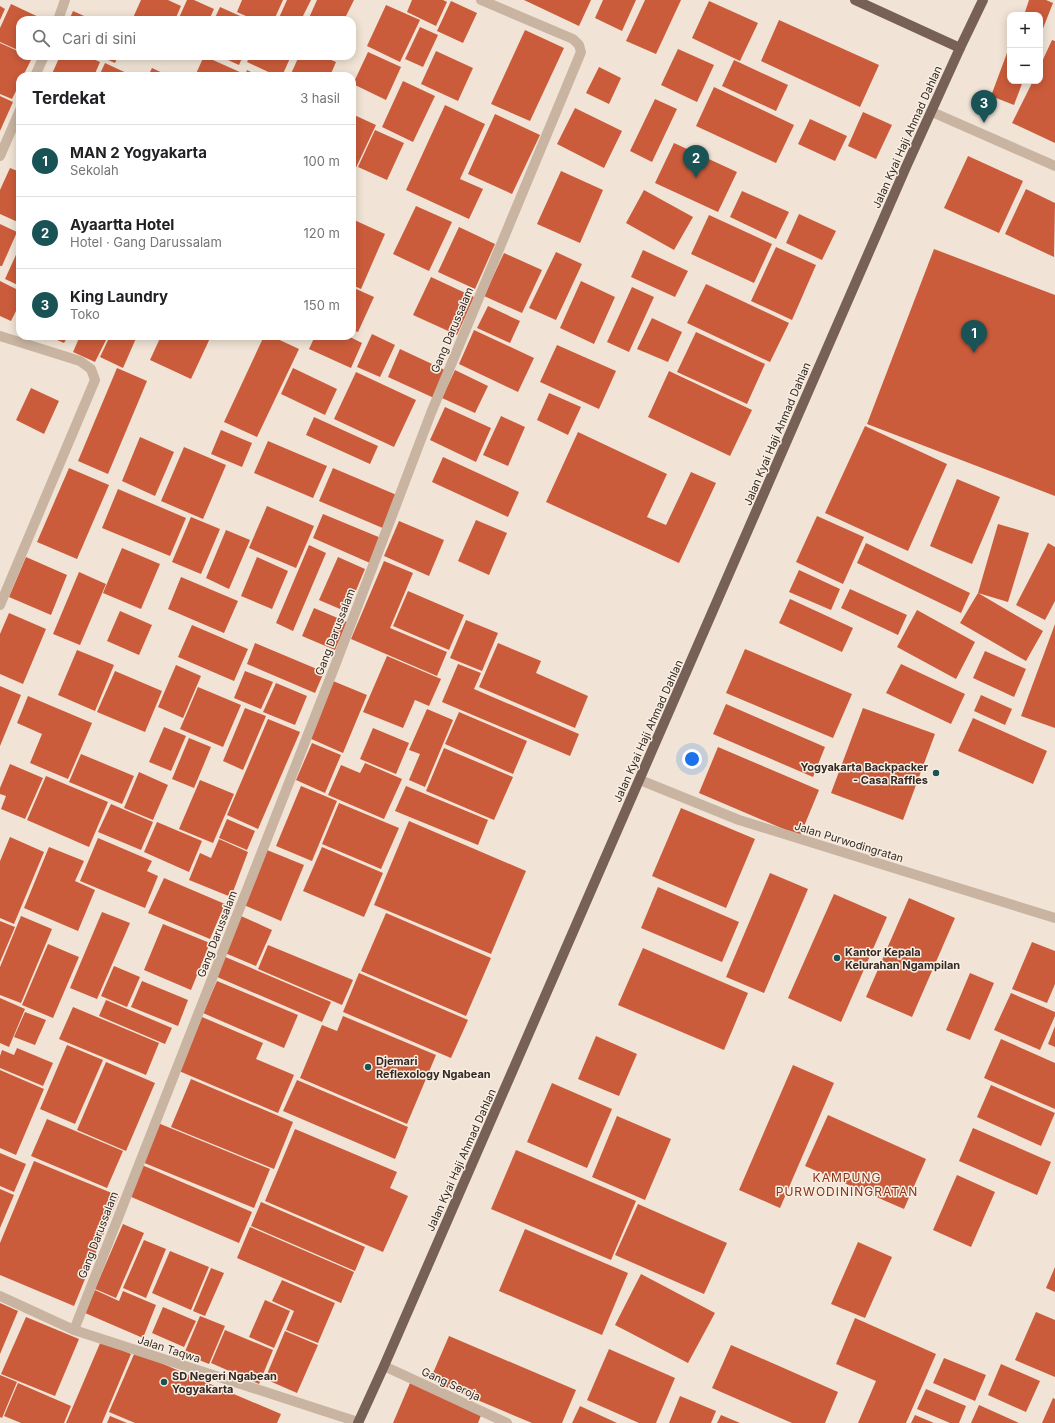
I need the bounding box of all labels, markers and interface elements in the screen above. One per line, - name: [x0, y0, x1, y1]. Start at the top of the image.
- map controls: [1007, 12, 1043, 84]
- button: +: [1007, 12, 1043, 48]
- search box: [16, 16, 356, 60]
- icon: search: [30, 27, 52, 49]
- text: Cari di sini: [62, 29, 136, 48]
- button: −: [1007, 48, 1043, 84]
- street label: Jalan Kyai Haji Ahmad Dahlan: [869, 64, 945, 210]
- text: Terdekat: [32, 88, 105, 108]
- text: 3 hasil: [300, 90, 340, 106]
- pin: 3: [971, 90, 997, 123]
- text: MAN 2 Yogyakarta: [70, 143, 207, 162]
- pin: 2: [683, 145, 709, 178]
- text: 1: [42, 153, 48, 169]
- text: 100 m: [303, 153, 340, 169]
- text: Sekolah: [70, 162, 119, 178]
- text: Ayaartta Hotel: [70, 215, 174, 234]
- text: 2: [41, 225, 49, 241]
- text: 120 m: [304, 225, 340, 241]
- text: Hotel · Gang Darussalam: [70, 234, 222, 250]
- street label: Gang Darussalam: [428, 285, 476, 375]
- text: King Laundry: [70, 287, 168, 306]
- text: 3: [41, 297, 49, 313]
- text: 150 m: [304, 297, 340, 313]
- text: Toko: [70, 306, 100, 322]
- pin: 1: [961, 320, 987, 353]
- street label: Jalan Kyai Haji Ahmad Dahlan: [740, 360, 814, 508]
- street label: Gang Darussalam: [312, 587, 358, 677]
- street label: Jalan Kyai Haji Ahmad Dahlan: [610, 658, 686, 804]
- your location: [682, 749, 702, 769]
- place label: Yogyakarta Backpacker - Casa Raffles: [800, 760, 929, 787]
- marker: Yogyakarta Backpacker - Casa Raffles: [931, 768, 941, 778]
- street label: Jalan Purwodingratan: [793, 819, 905, 865]
- street label: Gang Darussalam: [194, 889, 240, 979]
- place label: Kantor Kepala Kelurahan Ngampilan: [845, 945, 960, 972]
- marker: Kantor Kepala Kelurahan Ngampilan: [832, 953, 842, 963]
- place label: Djemari Reflexology Ngabean: [376, 1054, 491, 1081]
- marker: Djemari Reflexology Ngabean: [363, 1062, 373, 1072]
- street label: Jalan Kyai Haji Ahmad Dahlan: [423, 1087, 499, 1233]
- district label: KAMPUNG PURWODININGRATAN: [776, 1170, 918, 1199]
- street label: Gang Darussalam: [75, 1190, 121, 1280]
- street label: Jalan Taqwa: [136, 1332, 202, 1366]
- street label: Gang Seroja: [419, 1364, 483, 1404]
- place label: SD Negeri Ngabean Yogyakarta: [172, 1369, 277, 1396]
- marker: SD Negeri Ngabean Yogyakarta: [159, 1377, 169, 1387]

